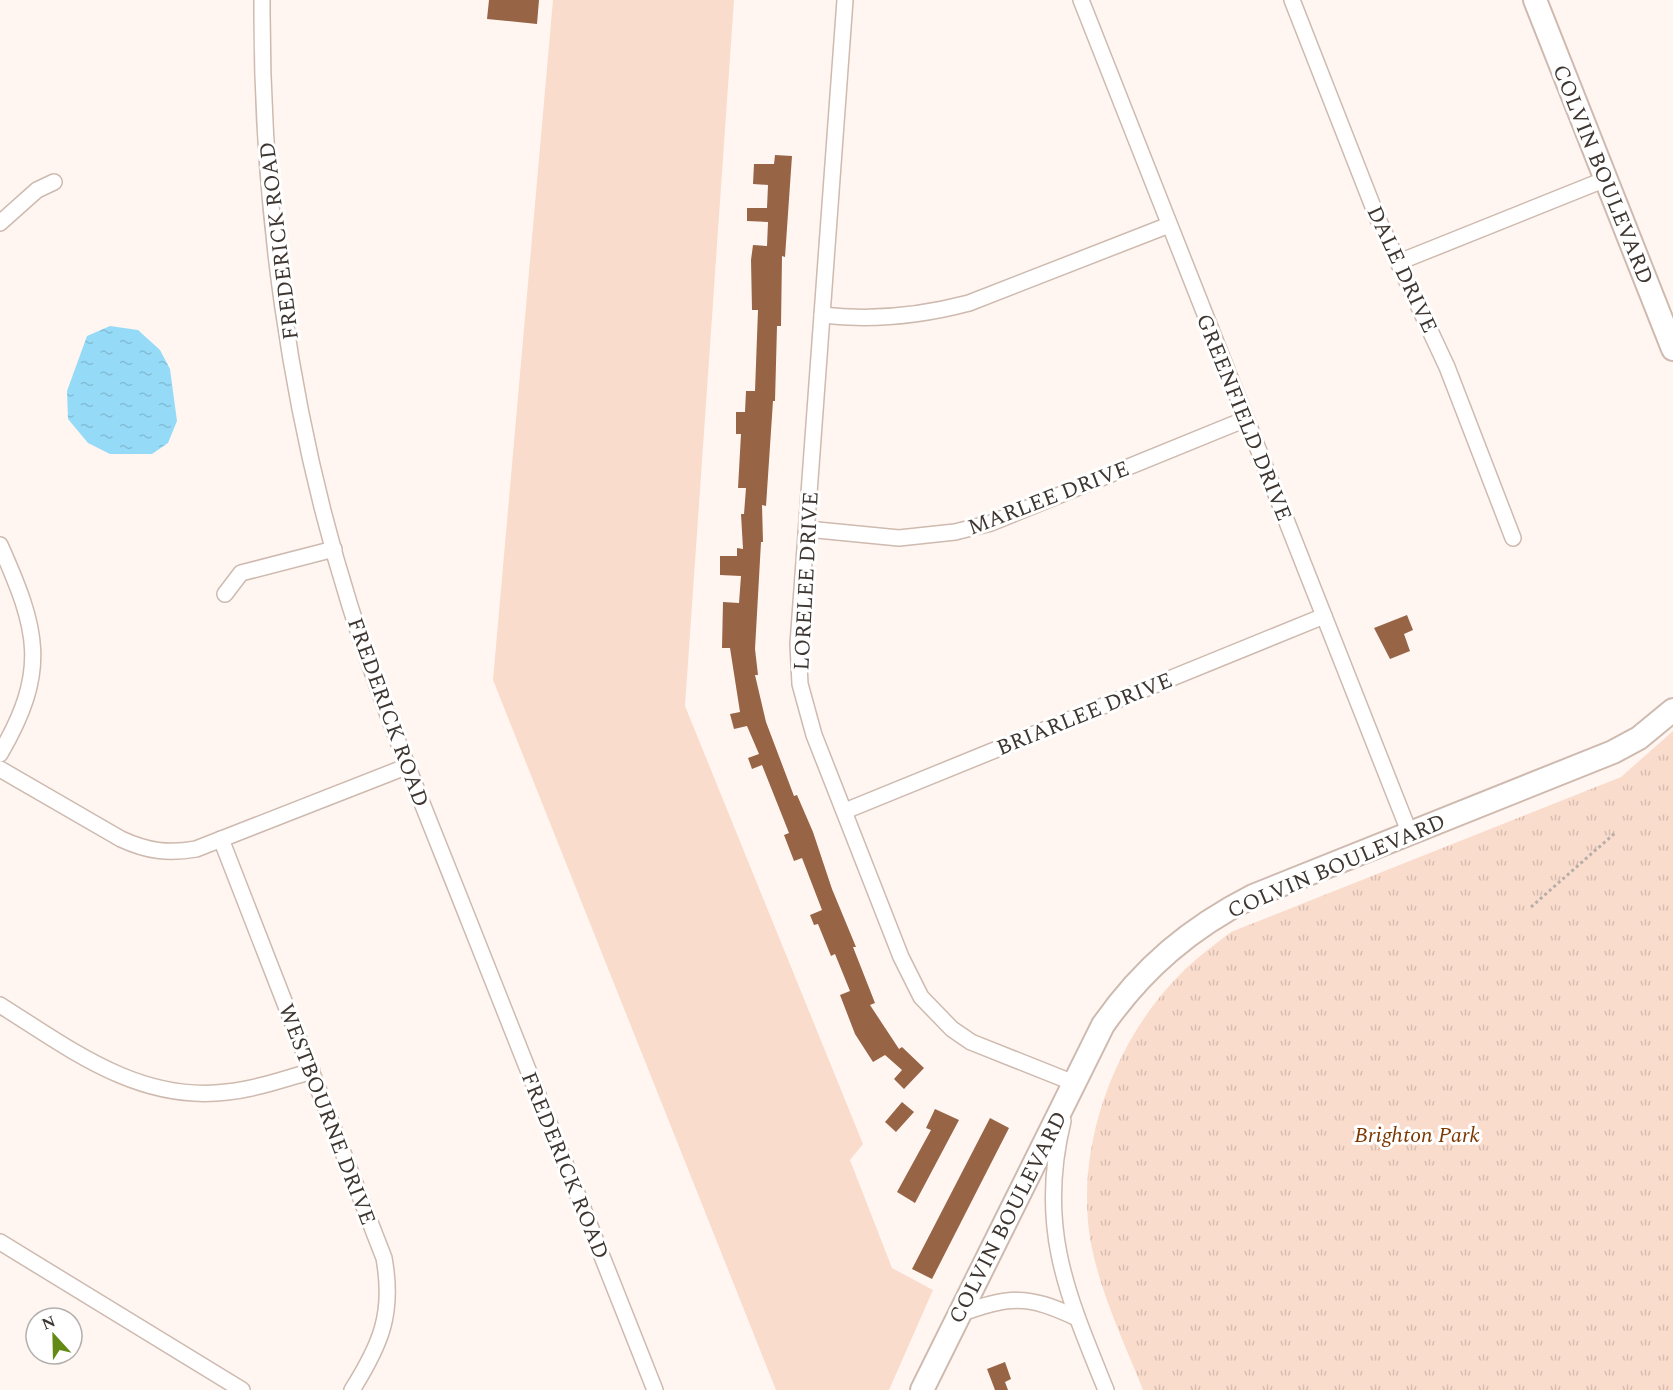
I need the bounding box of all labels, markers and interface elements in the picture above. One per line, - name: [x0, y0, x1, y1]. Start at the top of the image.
- street label: COLVIN BOULEVARD: [1543, 60, 1662, 289]
- street label: FREDERICK ROAD: [251, 140, 308, 342]
- street label: DALE DRIVE: [1358, 200, 1446, 339]
- street label: GREENFIELD DRIVE: [1187, 309, 1300, 526]
- street label: MARLEE DRIVE: [963, 452, 1134, 544]
- street label: LORELEE DRIVE: [785, 491, 828, 671]
- street label: FREDERICK ROAD: [338, 613, 437, 812]
- street label: BRIARLEE DRIVE: [992, 664, 1178, 765]
- street label: COLVIN BOULEVARD: [1222, 805, 1451, 927]
- street label: WESTBOURNE DRIVE: [269, 999, 384, 1230]
- street label: FREDERICK ROAD: [512, 1067, 617, 1264]
- street label: COLVIN BOULEVARD: [940, 1106, 1076, 1330]
- park label: Brighton Park: [1354, 1119, 1480, 1152]
- north arrow: [24, 1306, 84, 1366]
- text: N: [38, 1309, 59, 1337]

